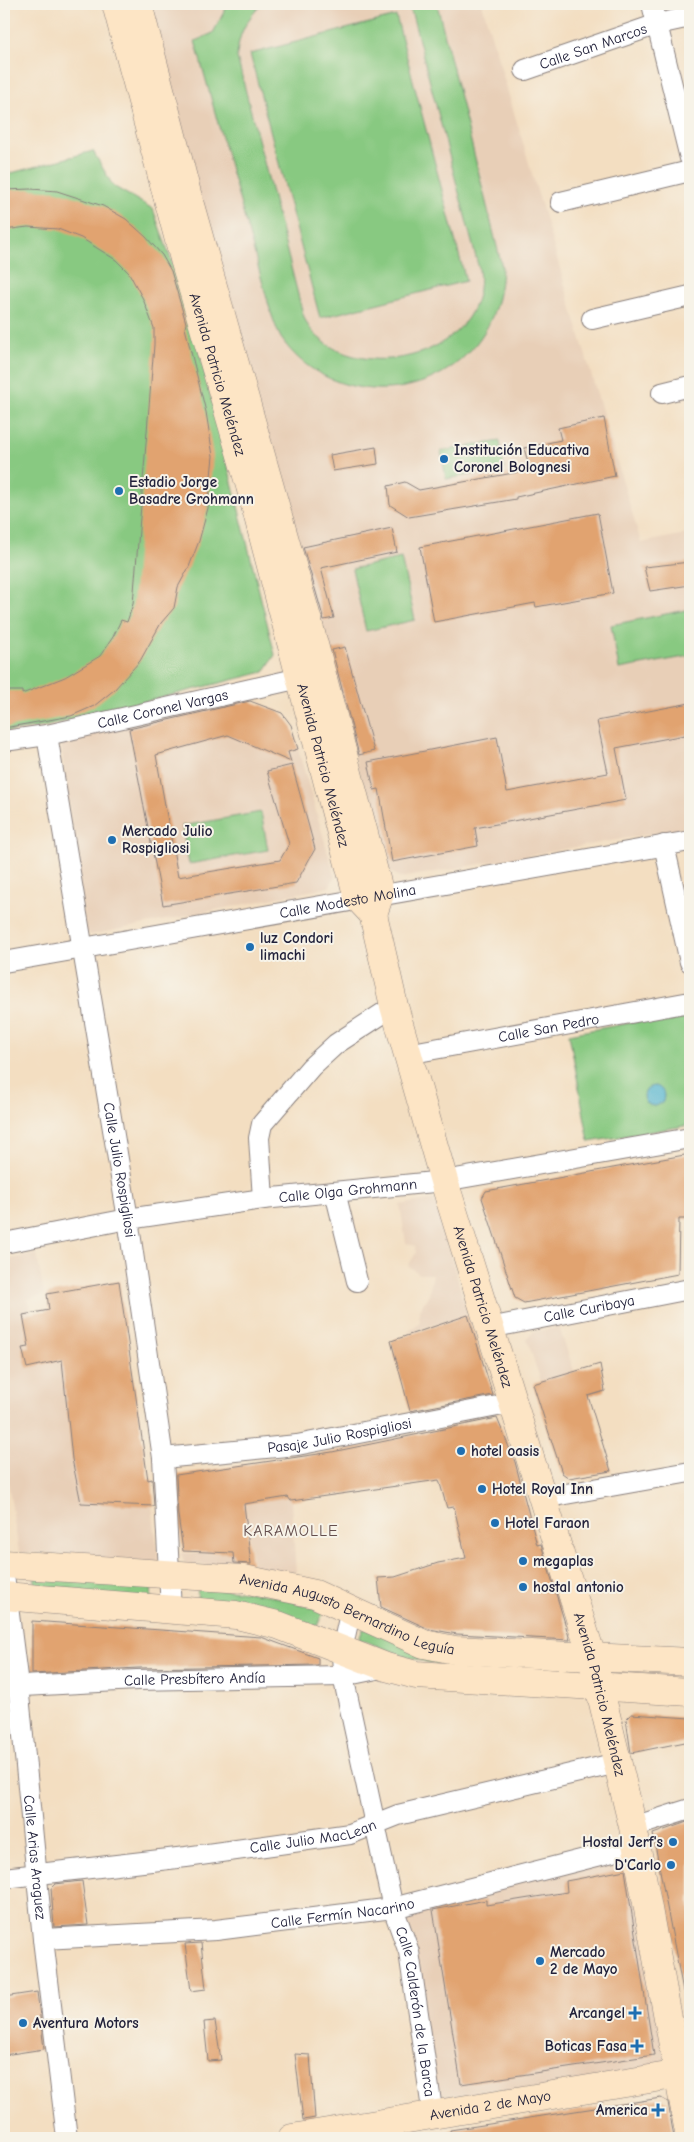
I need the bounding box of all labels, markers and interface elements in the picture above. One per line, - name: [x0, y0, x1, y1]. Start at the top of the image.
- street label: Calle San Marcos: [537, 20, 649, 73]
- street label: Avenida Patricio Meléndez: [185, 291, 250, 458]
- place label: Institución Educativa Coronel Bolognesi: [454, 441, 589, 476]
- marker: Institución Educativa Coronel Bolognesi: [438, 453, 450, 465]
- place label: Estadio Jorge Basadre Grohmann: [129, 473, 254, 508]
- marker: Estadio Jorge Basadre Grohmann: [113, 485, 125, 497]
- street label: Avenida Patricio Meléndez: [293, 681, 353, 850]
- street label: Calle Coronel Vargas: [96, 685, 230, 732]
- place label: Mercado Julio Rospigliosi: [122, 822, 213, 857]
- marker: Mercado Julio Rospigliosi: [106, 834, 118, 846]
- street label: Calle Modesto Molina: [278, 880, 417, 922]
- place label: luz Condori limachi: [260, 929, 333, 964]
- marker: luz Condori limachi: [244, 941, 256, 953]
- street label: Calle San Pedro: [497, 1010, 601, 1046]
- street label: Calle Julio Rospigliosi: [100, 1101, 140, 1239]
- street label: Calle Olga Grohmann: [278, 1175, 418, 1206]
- street label: Avenida Patricio Meléndez: [449, 1223, 517, 1390]
- street label: Calle Curibaya: [542, 1291, 636, 1326]
- street label: Pasaje Julio Rospigliosi: [267, 1414, 413, 1457]
- place label: hotel oasis: [471, 1442, 539, 1460]
- marker: hotel oasis: [455, 1445, 467, 1457]
- place label: Hotel Royal Inn: [492, 1480, 593, 1498]
- marker: Hotel Royal Inn: [476, 1483, 488, 1495]
- place label: Hotel Faraon: [505, 1514, 590, 1532]
- marker: Hotel Faraon: [489, 1517, 501, 1529]
- district label: KARAMOLLE: [243, 1522, 339, 1540]
- place label: megaplas: [533, 1552, 594, 1570]
- marker: megaplas: [517, 1555, 529, 1567]
- street label: Avenida Augusto Bernardino Leguía: [239, 1570, 456, 1659]
- place label: hostal antonio: [533, 1578, 624, 1596]
- marker: hostal antonio: [517, 1581, 529, 1593]
- street label: Avenida Patricio Meléndez: [570, 1610, 630, 1778]
- street label: Calle Presbítero Andía: [124, 1669, 266, 1690]
- street label: Calle Arias Araguez: [20, 1794, 50, 1921]
- street label: Calle Julio MacLean: [249, 1816, 379, 1857]
- place label: Hostal Jerf's: [582, 1833, 663, 1851]
- marker: Hostal Jerf's: [667, 1836, 679, 1848]
- place label: D'Carlo: [615, 1856, 661, 1874]
- marker: D'Carlo: [665, 1859, 677, 1871]
- street label: Calle Fermín Nacarino: [270, 1894, 416, 1932]
- street label: Calle Calderón de la Barca: [391, 1924, 439, 2098]
- place label: Mercado 2 de Mayo: [550, 1943, 618, 1978]
- marker: Mercado 2 de Mayo: [534, 1955, 546, 1967]
- place label: Arcangel: [569, 2004, 625, 2022]
- marker: Arcangel: [629, 2007, 641, 2019]
- place label: Aventura Motors: [33, 2014, 139, 2032]
- marker: Aventura Motors: [17, 2017, 29, 2029]
- place label: Boticas Fasa: [545, 2037, 627, 2055]
- marker: Boticas Fasa: [631, 2040, 643, 2052]
- street label: Avenida 2 de Mayo: [428, 2086, 552, 2124]
- place label: America: [596, 2101, 648, 2119]
- marker: America: [652, 2104, 664, 2116]

